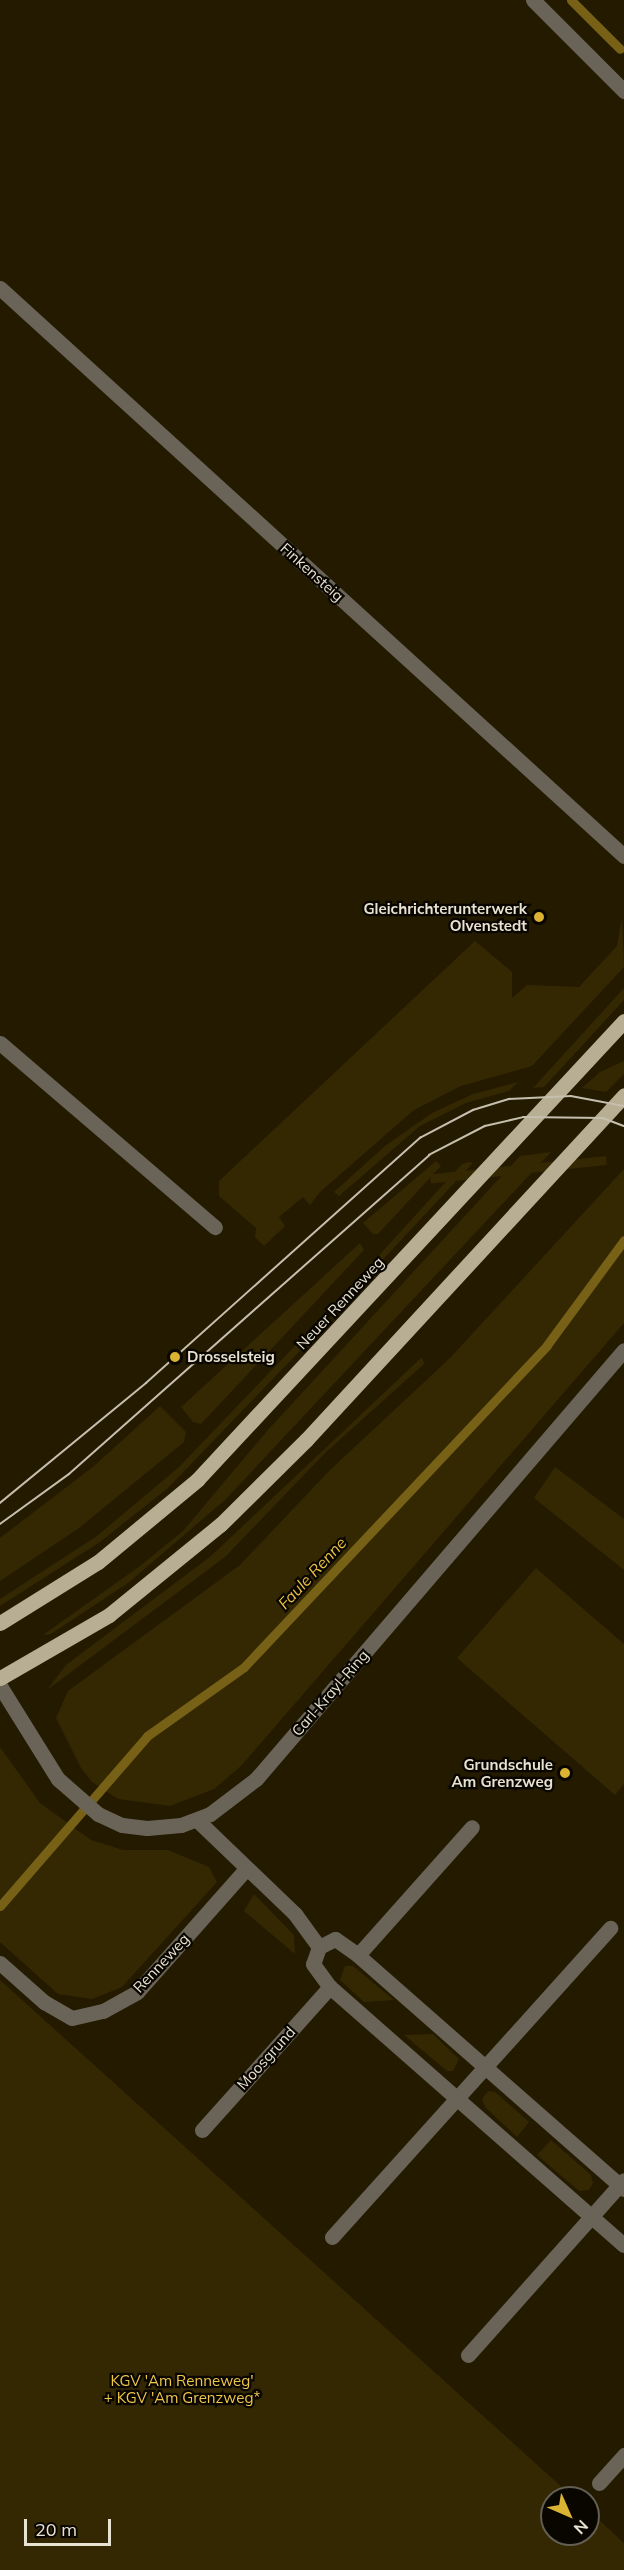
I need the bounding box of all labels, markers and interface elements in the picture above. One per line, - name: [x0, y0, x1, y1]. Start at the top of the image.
- street label: Finkensteig: [277, 539, 347, 605]
- place label: Gleichrichterunterwerk Olvenstedt: [363, 899, 527, 934]
- marker: Gleichrichterunterwerk Olvenstedt: [532, 910, 546, 924]
- street label: Neuer Renneweg: [293, 1253, 387, 1353]
- place label: Drosselsteig: [187, 1348, 275, 1366]
- marker: Drosselsteig: [168, 1350, 182, 1364]
- water label: Faule Renne: [274, 1533, 350, 1613]
- street label: Carl-Krayl-Ring: [288, 1646, 372, 1740]
- place label: Grundschule Am Grenzweg: [452, 1755, 553, 1790]
- marker: Grundschule Am Grenzweg: [558, 1766, 572, 1780]
- street label: Renneweg: [129, 1930, 193, 1996]
- street label: Moosgrund: [233, 2023, 299, 2093]
- park label: KGV 'Am Renneweg' + KGV 'Am Grenzweg*: [104, 2371, 260, 2406]
- north arrow: [540, 2486, 600, 2546]
- scale bar: [27, 2507, 114, 2545]
- text: N: [570, 2516, 593, 2539]
- text: 20 m: [35, 2518, 77, 2541]

